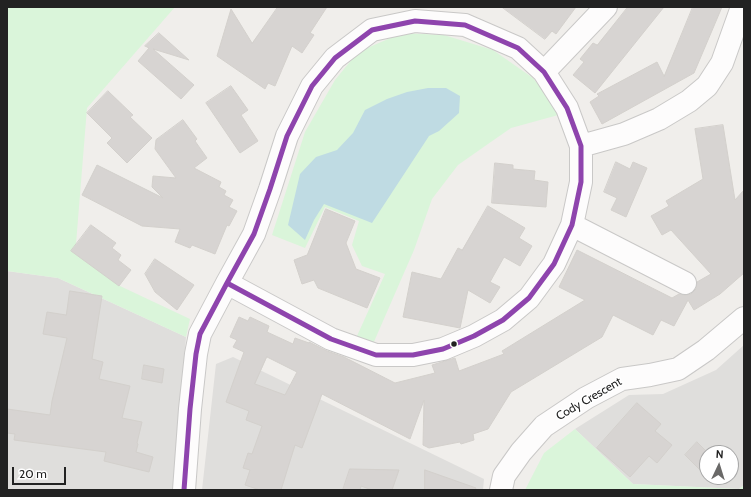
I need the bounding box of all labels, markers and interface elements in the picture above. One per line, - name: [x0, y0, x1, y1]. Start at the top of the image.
- unlabelled marker: [449, 339, 459, 349]
- street label: Cody Crescent: [554, 374, 624, 424]
- north arrow: [699, 445, 739, 485]
- text: N: [715, 447, 724, 461]
- scale bar: [14, 459, 68, 485]
- text: 20 m: [19, 466, 47, 481]

